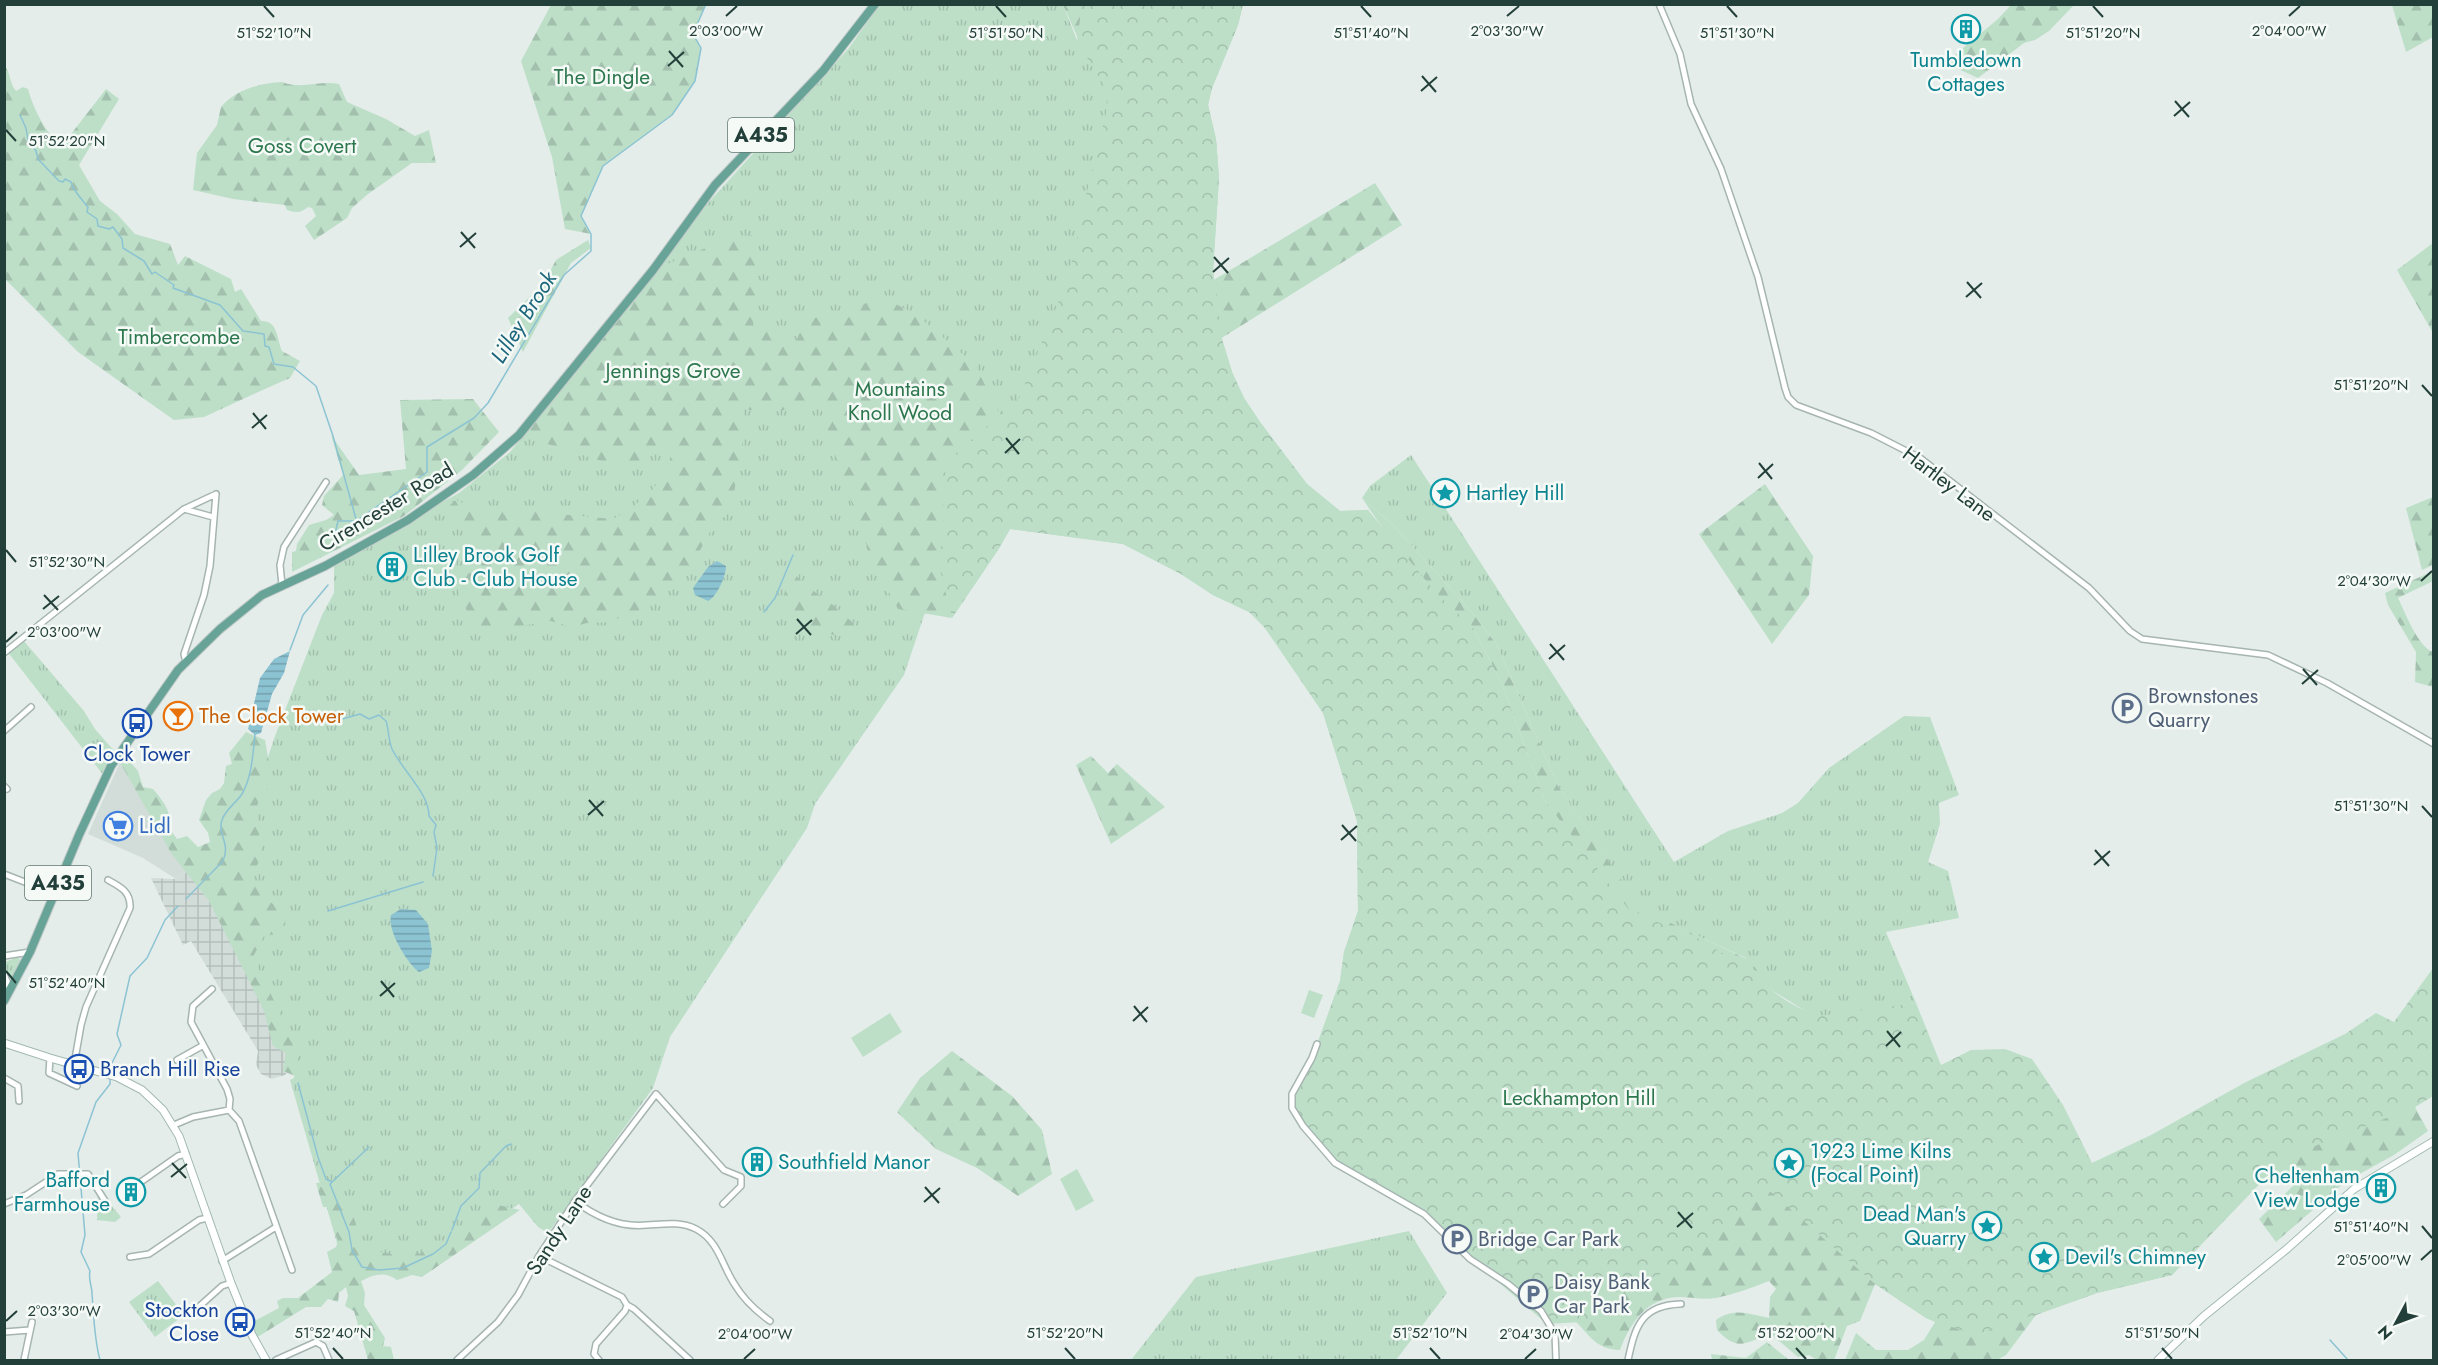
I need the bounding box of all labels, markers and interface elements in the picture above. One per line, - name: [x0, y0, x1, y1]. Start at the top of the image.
- building icon: Tumbledown Cottages: [1950, 13, 1982, 45]
- text: 2°03'00"W: [689, 20, 763, 42]
- text: 2°03'30"W: [1470, 20, 1544, 42]
- text: 2°04'00"W: [2252, 20, 2326, 42]
- text: 51°52'10"N: [236, 22, 312, 44]
- text: 51°51'50"N: [969, 22, 1043, 44]
- text: 51°51'40"N: [1333, 22, 1409, 44]
- text: 51°51'30"N: [1700, 22, 1774, 44]
- text: 51°51'20"N: [2065, 22, 2141, 44]
- place label: Tumbledown Cottages: [1910, 45, 2022, 99]
- park label: The Dingle: [554, 62, 650, 92]
- road number: A435: [728, 118, 794, 152]
- text: 51°52'20"N: [29, 130, 105, 152]
- park label: Goss Covert: [248, 131, 356, 161]
- water label: Lilley Brook: [482, 263, 565, 369]
- park label: Timbercombe: [118, 322, 240, 352]
- park label: Jennings Grove: [602, 356, 741, 386]
- park label: Mountains Knoll Wood: [848, 374, 952, 428]
- text: 51°51'20"N: [2333, 374, 2409, 396]
- street label: Hartley Lane: [1896, 439, 2002, 529]
- street label: Cirencester Road: [313, 455, 459, 559]
- place icon: Hartley Hill: [1429, 477, 1461, 509]
- place label: Hartley Hill: [1466, 478, 1564, 508]
- place label: Lilley Brook Golf Club - Club House: [413, 540, 578, 594]
- text: 51°52'30"N: [29, 551, 105, 573]
- building icon: Lilley Brook Golf Club - Club House: [376, 551, 408, 583]
- text: 2°04'30"W: [2337, 570, 2411, 592]
- text: 2°03'00"W: [27, 621, 101, 643]
- place label: Brownstones Quarry: [2148, 681, 2258, 735]
- parking icon: Brownstones Quarry: [2111, 692, 2143, 724]
- bar icon: The Clock Tower: [162, 700, 194, 732]
- place label: The Clock Tower: [199, 701, 345, 731]
- bus stop icon: Clock Tower: [121, 707, 153, 739]
- place label: Clock Tower: [83, 739, 191, 769]
- text: 51°51'30"N: [2334, 795, 2408, 817]
- supermarket icon: Lidl: [102, 810, 134, 842]
- place label: Lidl: [139, 811, 171, 841]
- road number: A435: [25, 866, 91, 900]
- text: 51°52'40"N: [29, 972, 106, 994]
- bus stop icon: Branch Hill Rise: [63, 1053, 95, 1085]
- place label: Branch Hill Rise: [100, 1054, 241, 1084]
- park label: Leckhampton Hill: [1503, 1083, 1655, 1113]
- place label: 1923 Lime Kilns (Focal Point): [1810, 1136, 1951, 1190]
- building icon: Southfield Manor: [741, 1146, 773, 1178]
- place label: Southfield Manor: [778, 1147, 931, 1177]
- place icon: 1923 Lime Kilns (Focal Point): [1773, 1147, 1805, 1179]
- place label: Cheltenham View Lodge: [2254, 1161, 2360, 1215]
- place label: Bafford Farmhouse: [14, 1165, 110, 1219]
- building icon: Cheltenham View Lodge: [2365, 1172, 2397, 1204]
- building icon: Bafford Farmhouse: [115, 1176, 147, 1208]
- street label: Sandy Lane: [519, 1179, 599, 1281]
- place label: Dead Man's Quarry: [1863, 1199, 1967, 1253]
- place icon: Dead Man's Quarry: [1971, 1210, 2003, 1242]
- text: 51°51'40"N: [2333, 1216, 2409, 1238]
- parking icon: Bridge Car Park: [1441, 1223, 1473, 1255]
- place label: Bridge Car Park: [1478, 1224, 1620, 1254]
- place icon: Devil's Chimney: [2028, 1241, 2060, 1273]
- place label: Devil's Chimney: [2065, 1242, 2207, 1272]
- text: 2°05'00"W: [2337, 1249, 2411, 1271]
- place label: Daisy Bank Car Park: [1554, 1267, 1651, 1321]
- parking icon: Daisy Bank Car Park: [1517, 1278, 1549, 1310]
- north arrow: [2366, 1293, 2426, 1353]
- place label: Stockton Close: [144, 1295, 219, 1349]
- text: 2°03'30"W: [27, 1300, 101, 1322]
- bus stop icon: Stockton Close: [224, 1306, 256, 1338]
- text: N: [2372, 1320, 2398, 1345]
- text: 51°52'40"N: [295, 1322, 372, 1344]
- text: 51°52'20"N: [1027, 1322, 1103, 1344]
- text: 51°52'10"N: [1392, 1322, 1468, 1344]
- text: 51°52'00"N: [1757, 1322, 1835, 1344]
- text: 51°51'50"N: [2125, 1322, 2199, 1344]
- text: 2°04'00"W: [718, 1323, 792, 1345]
- text: 2°04'30"W: [1499, 1323, 1573, 1345]

